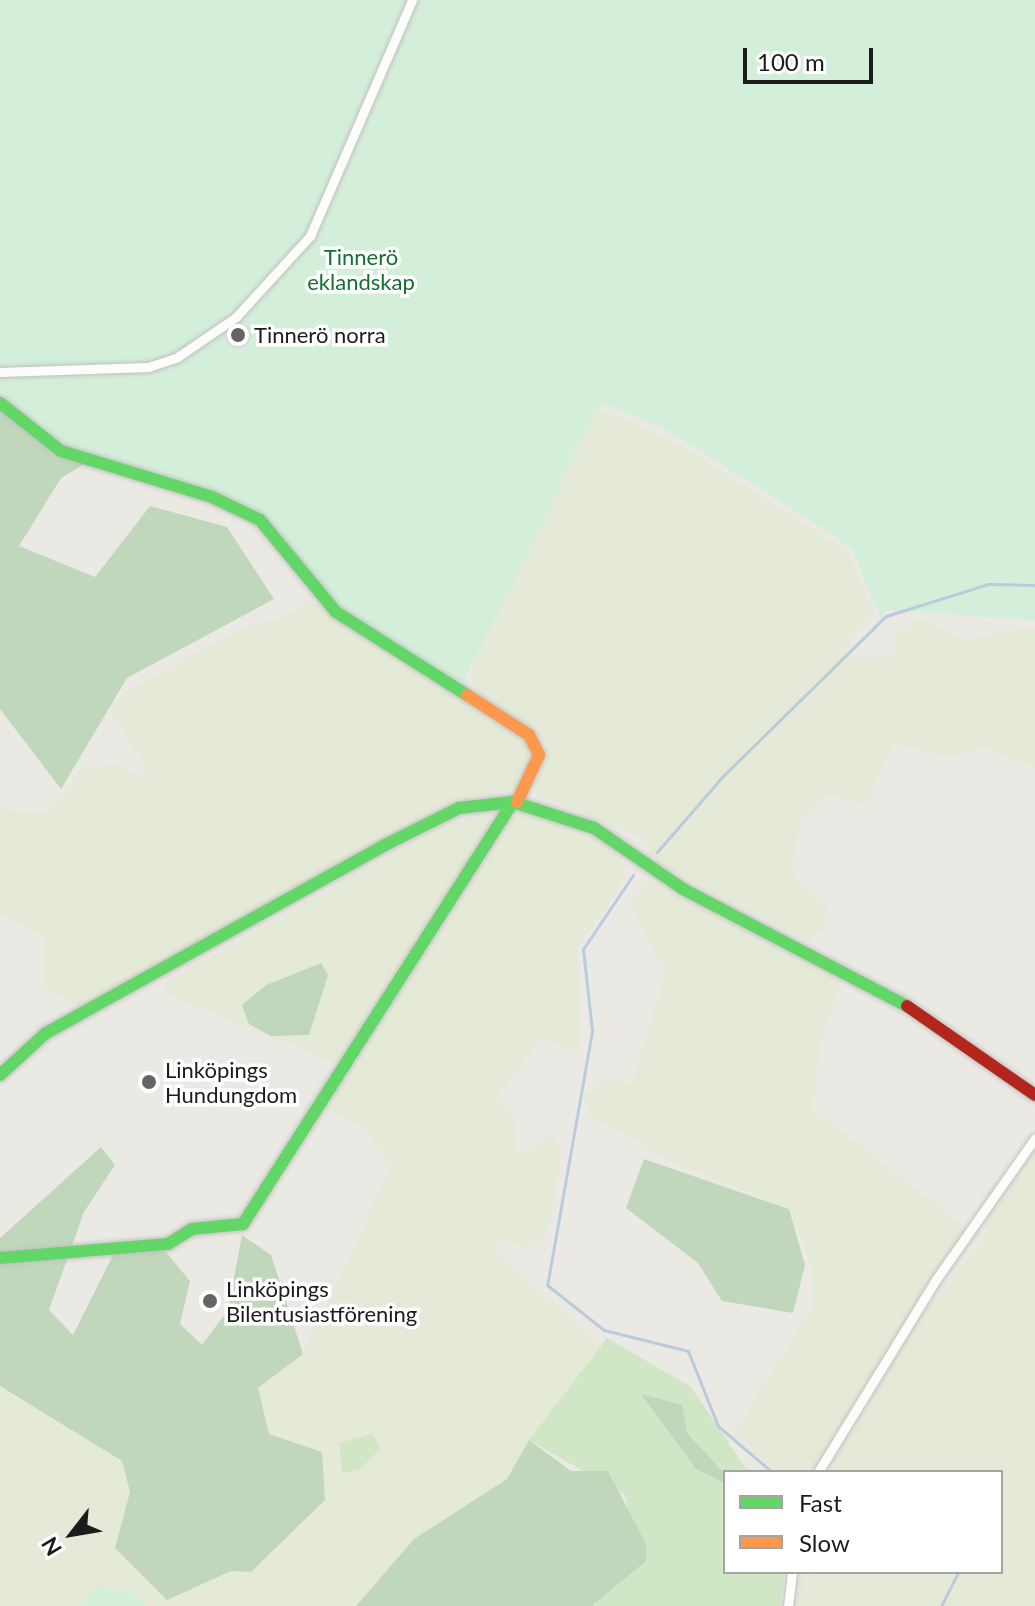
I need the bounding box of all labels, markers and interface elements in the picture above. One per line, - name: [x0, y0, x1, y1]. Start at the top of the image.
- scale bar: [747, 32, 877, 82]
- text: 100 m: [757, 47, 825, 76]
- park label: Tinnerö eklandskap: [307, 243, 415, 294]
- place label: Tinnerö norra: [254, 322, 386, 348]
- marker: Tinnerö norra: [229, 326, 247, 344]
- place label: Linköpings Hundungdom: [165, 1056, 297, 1108]
- marker: Linköpings Hundungdom: [140, 1073, 158, 1091]
- place label: Linköpings Bilentusiastförening: [226, 1275, 417, 1326]
- marker: Linköpings Bilentusiastförening: [201, 1292, 219, 1310]
- legend: [723, 1470, 1003, 1574]
- text: Fast: [799, 1488, 842, 1517]
- north arrow: [32, 1494, 112, 1574]
- text: Slow: [799, 1528, 850, 1557]
- text: N: [35, 1532, 67, 1561]

